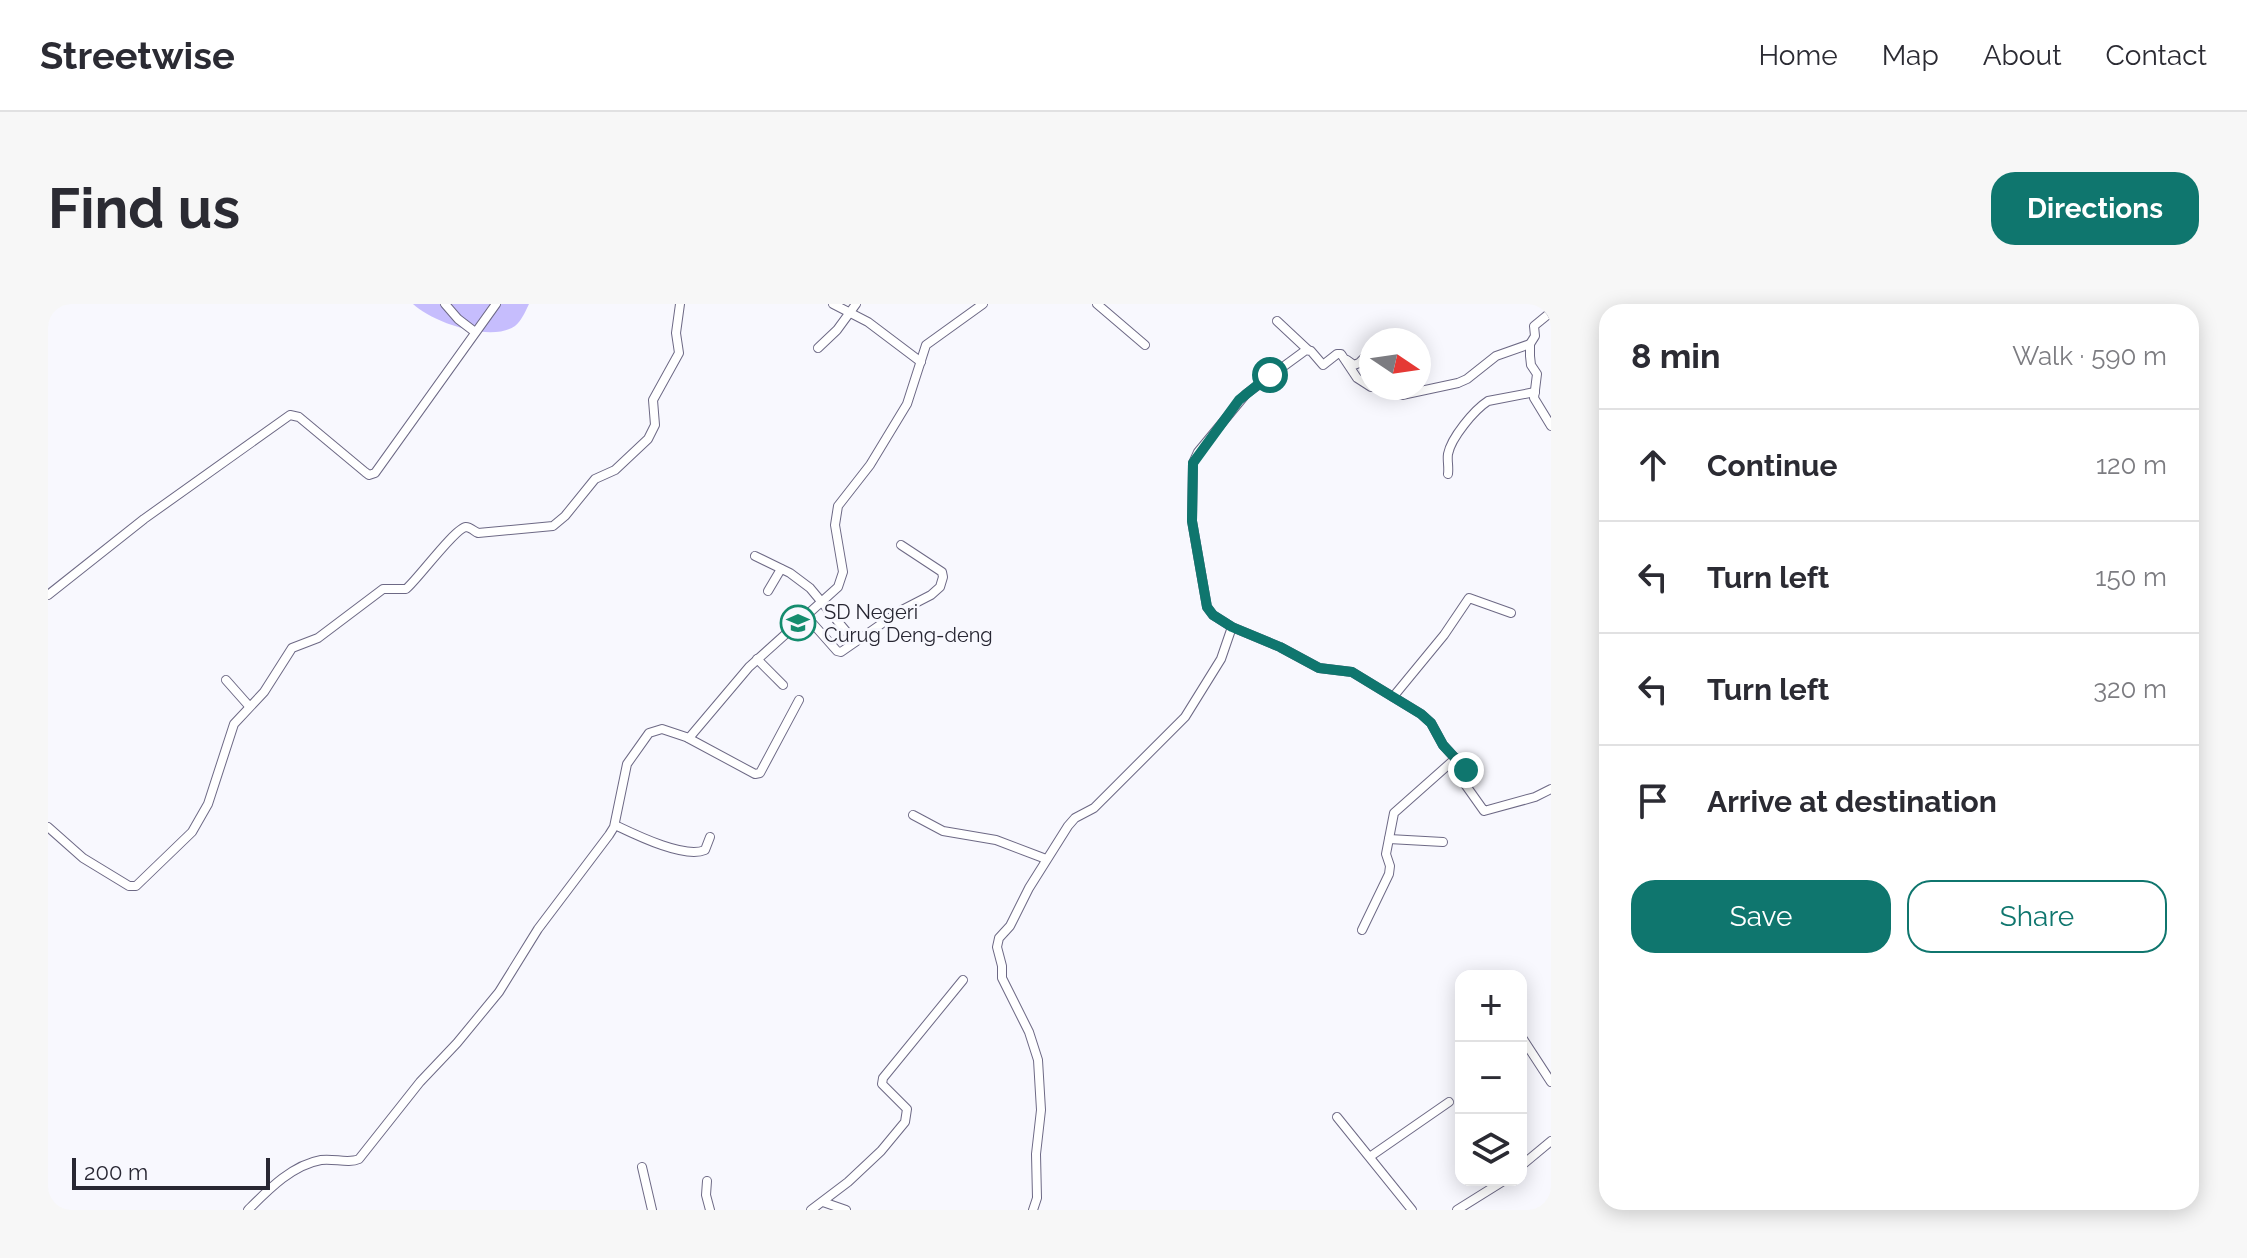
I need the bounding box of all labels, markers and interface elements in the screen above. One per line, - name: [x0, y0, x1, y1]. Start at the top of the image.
- text: Streetwise: [40, 33, 235, 78]
- text: Home: [1758, 39, 1838, 72]
- text: Map: [1882, 39, 1939, 72]
- text: About: [1983, 39, 2062, 72]
- text: Contact: [2106, 39, 2207, 72]
- button: Directions: [1991, 172, 2199, 245]
- text: Find us: [48, 175, 240, 241]
- north arrow: [1359, 328, 1431, 400]
- text: 8 min: [1631, 336, 1721, 376]
- text: Walk · 590 m: [2012, 341, 2167, 371]
- route start: [1252, 357, 1288, 393]
- icon: ahead: [1631, 443, 1675, 487]
- text: Continue: [1707, 448, 1838, 483]
- text: 120 m: [2096, 450, 2167, 480]
- icon: left: [1631, 555, 1675, 599]
- text: Turn left: [1707, 560, 1829, 595]
- text: 150 m: [2095, 562, 2167, 592]
- place label: SD Negeri Curug Deng-deng: [824, 600, 993, 647]
- school or university icon: SD Negeri Curug Deng-deng: [779, 604, 817, 642]
- icon: left: [1631, 667, 1675, 711]
- text: Turn left: [1707, 672, 1829, 707]
- text: 320 m: [2093, 674, 2167, 704]
- route end: [1448, 752, 1484, 788]
- icon: arrive: [1631, 779, 1675, 823]
- text: Arrive at destination: [1707, 784, 1997, 819]
- button: Save: [1631, 880, 1891, 953]
- button: Share: [1907, 880, 2167, 953]
- map controls: [1455, 970, 1527, 1186]
- button: +: [1455, 970, 1527, 1042]
- button: −: [1455, 1042, 1527, 1114]
- button: layers: [1455, 1114, 1527, 1186]
- scale bar: [72, 1154, 270, 1190]
- text: 200 m: [84, 1159, 148, 1185]

